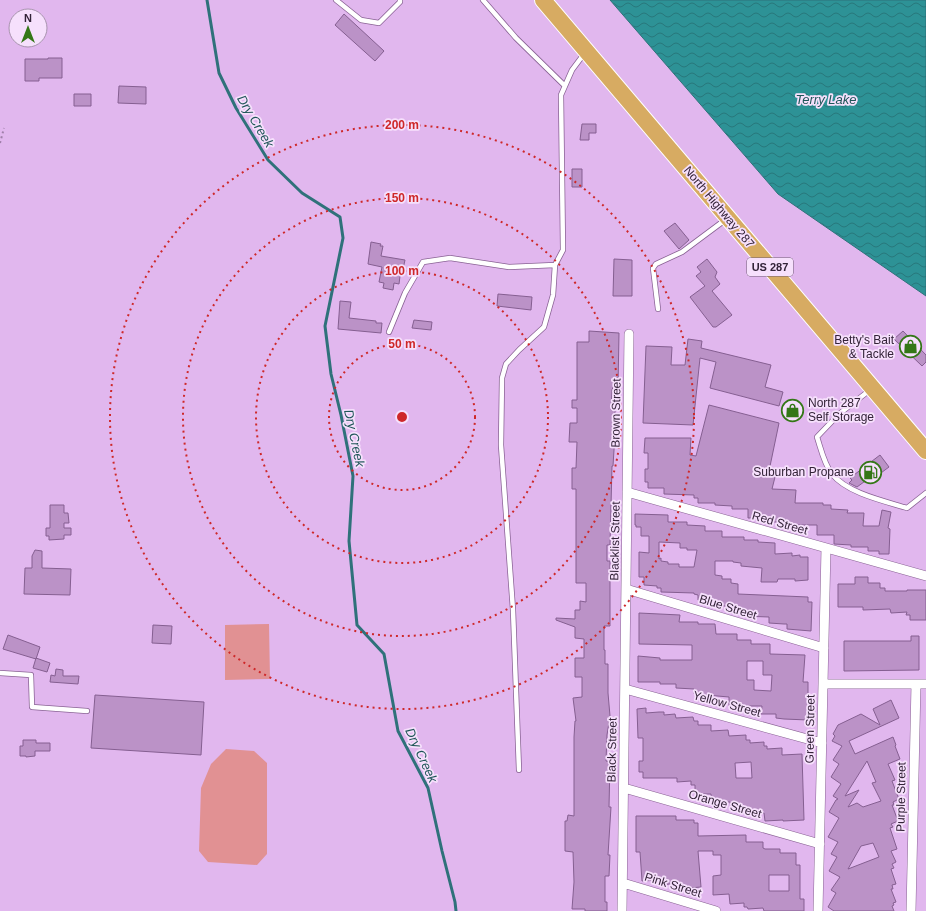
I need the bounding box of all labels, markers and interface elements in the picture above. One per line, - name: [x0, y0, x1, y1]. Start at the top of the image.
- north arrow: [8, 8, 48, 48]
- text: N: [24, 12, 32, 24]
- water label: Dry Creek: [234, 92, 278, 151]
- water label: Terry Lake: [796, 92, 856, 107]
- text: 200 m: [385, 118, 419, 132]
- street label: North Highway 287: [681, 163, 757, 251]
- text: 150 m: [385, 191, 419, 205]
- road number: US 287: [747, 258, 793, 276]
- text: 100 m: [385, 264, 419, 278]
- place label: Betty's Bait & Tackle: [834, 333, 895, 361]
- shop icon: Betty's Bait & Tackle: [897, 334, 923, 360]
- text: 50 m: [388, 337, 416, 351]
- street label: Brown Street: [608, 378, 624, 448]
- place label: North 287 Self Storage: [808, 396, 874, 424]
- shop icon: North 287 Self Storage: [780, 397, 806, 423]
- water label: Dry Creek: [341, 408, 368, 470]
- centre of rings: [395, 410, 409, 424]
- fuel station icon: Suburban Propane: [857, 459, 883, 485]
- place label: Suburban Propane: [753, 465, 854, 479]
- street label: Blacklist Street: [607, 501, 623, 581]
- street label: Red Street: [750, 508, 810, 538]
- street label: Blue Street: [698, 592, 759, 623]
- street label: Yellow Street: [692, 688, 763, 720]
- street label: Green Street: [802, 694, 818, 763]
- street label: Black Street: [604, 717, 620, 782]
- water label: Dry Creek: [402, 726, 441, 786]
- street label: Purple Street: [893, 761, 909, 832]
- street label: Orange Street: [687, 787, 764, 821]
- street label: Pink Street: [643, 870, 704, 900]

